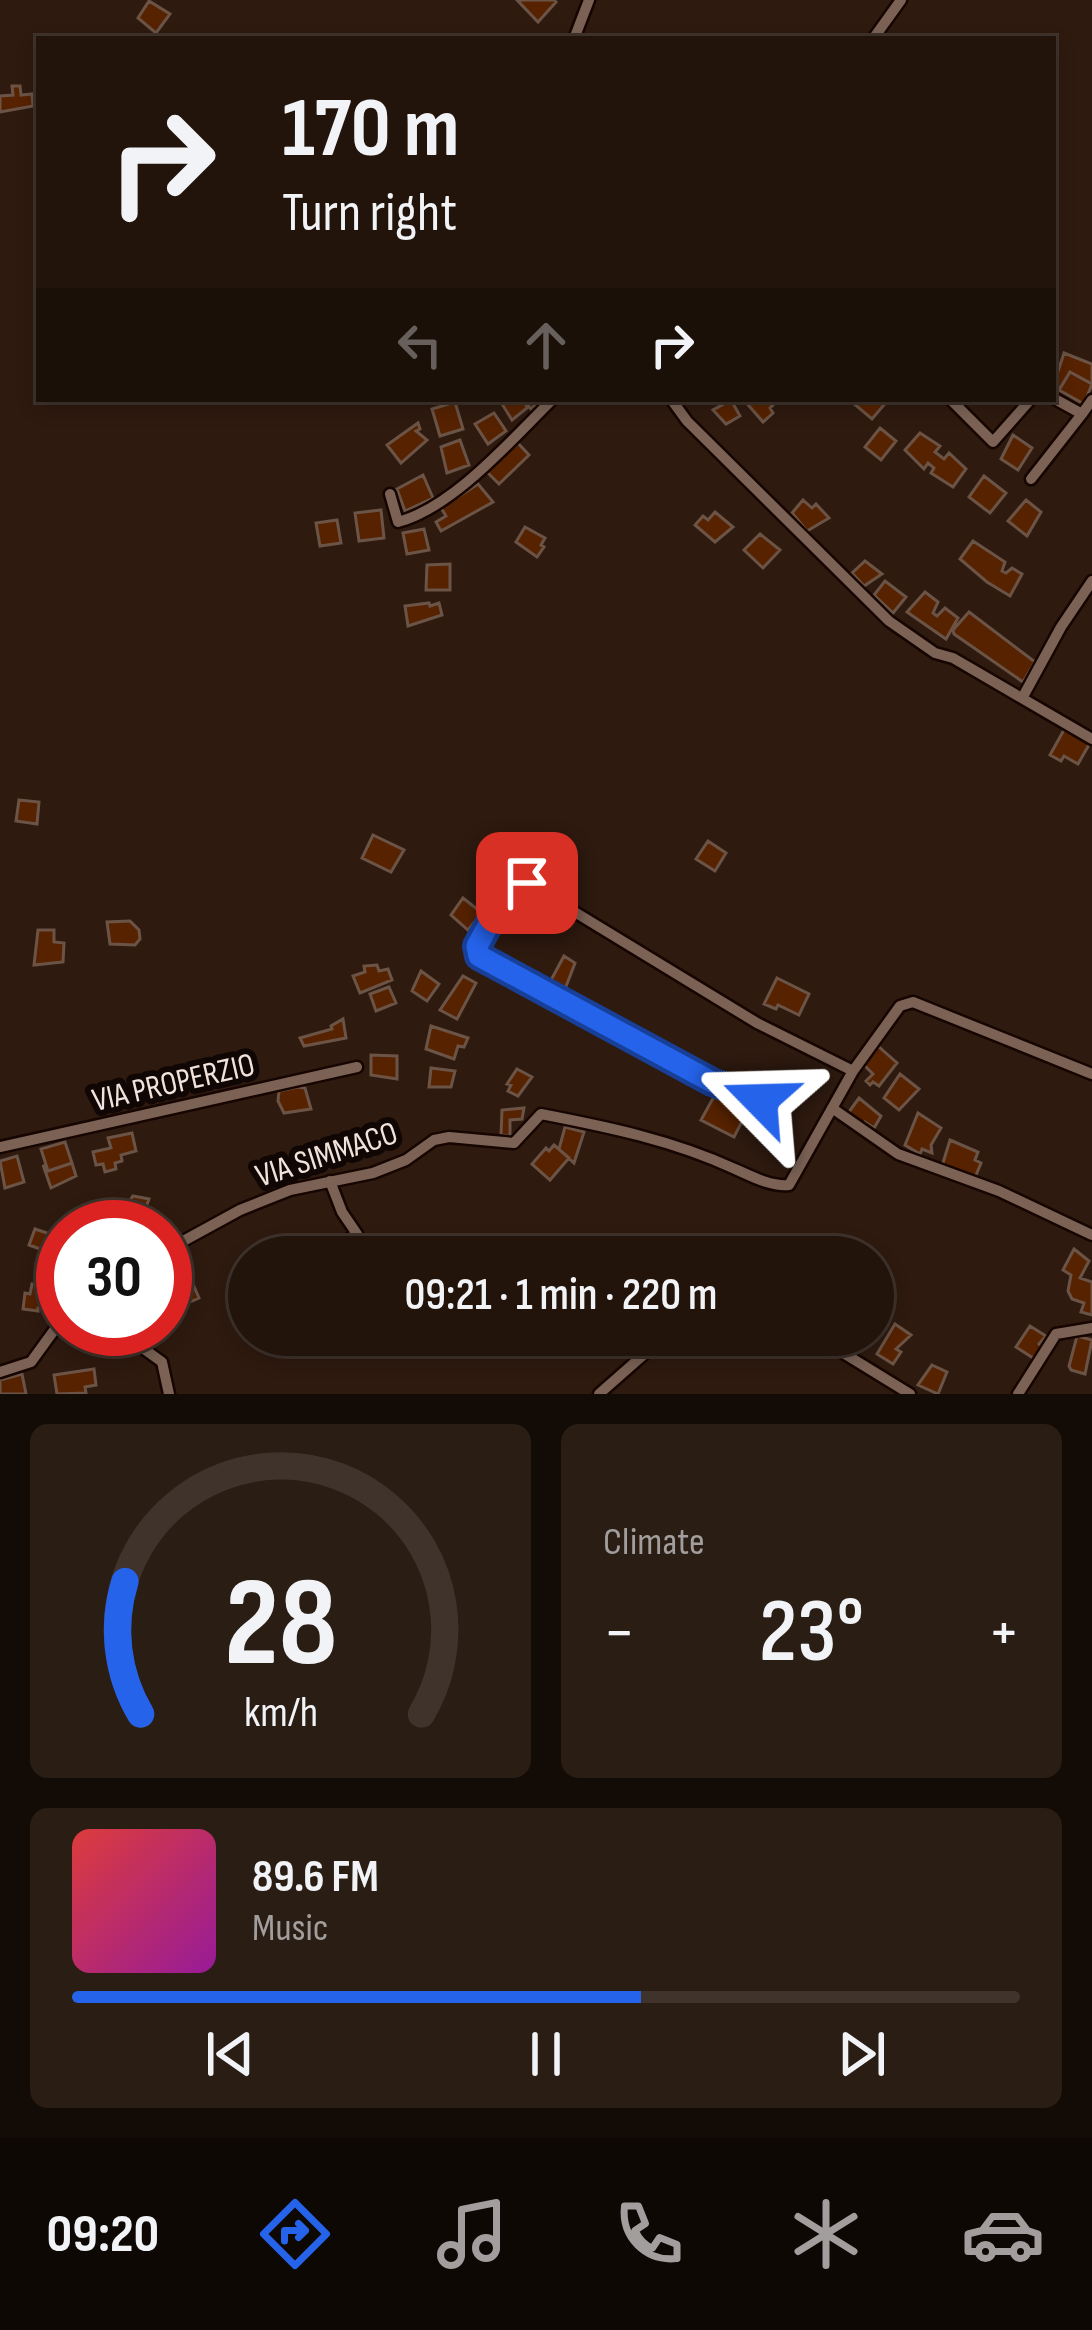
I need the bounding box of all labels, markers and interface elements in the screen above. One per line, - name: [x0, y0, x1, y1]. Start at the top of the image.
- text: 170 m: [282, 79, 459, 180]
- icon: right: [84, 84, 240, 240]
- text: Turn right: [282, 181, 457, 246]
- icon: left: [387, 312, 453, 378]
- icon: ahead: [513, 312, 579, 378]
- icon: right: [639, 312, 705, 378]
- pin: [476, 832, 578, 934]
- icon: arrive: [494, 850, 560, 916]
- position arrow: [697, 1037, 823, 1163]
- street label: VIA PROPERZIO: [88, 1045, 259, 1121]
- street label: VIA SIMMACO: [251, 1113, 403, 1197]
- speed limit sign: 30: [36, 1200, 192, 1356]
- text: 09:21 · 1 min · 220 m: [404, 1268, 718, 1323]
- text: Climate: [603, 1519, 705, 1566]
- text: 28: [224, 1551, 337, 1700]
- text: 23°: [759, 1579, 864, 1687]
- text: −: [603, 1594, 635, 1673]
- text: +: [988, 1594, 1020, 1673]
- text: km/h: [243, 1687, 318, 1739]
- text: 89.6 FM: [252, 1850, 379, 1905]
- text: Music: [252, 1905, 328, 1952]
- icon: previous: [197, 2021, 263, 2087]
- icon: pause: [513, 2021, 579, 2087]
- icon: next: [829, 2021, 895, 2087]
- icon: directions: [253, 2192, 337, 2276]
- icon: music: [430, 2192, 514, 2276]
- icon: phone: [607, 2192, 691, 2276]
- icon: climate: [784, 2192, 868, 2276]
- icon: car: [961, 2192, 1045, 2276]
- text: 09:20: [47, 2202, 159, 2267]

